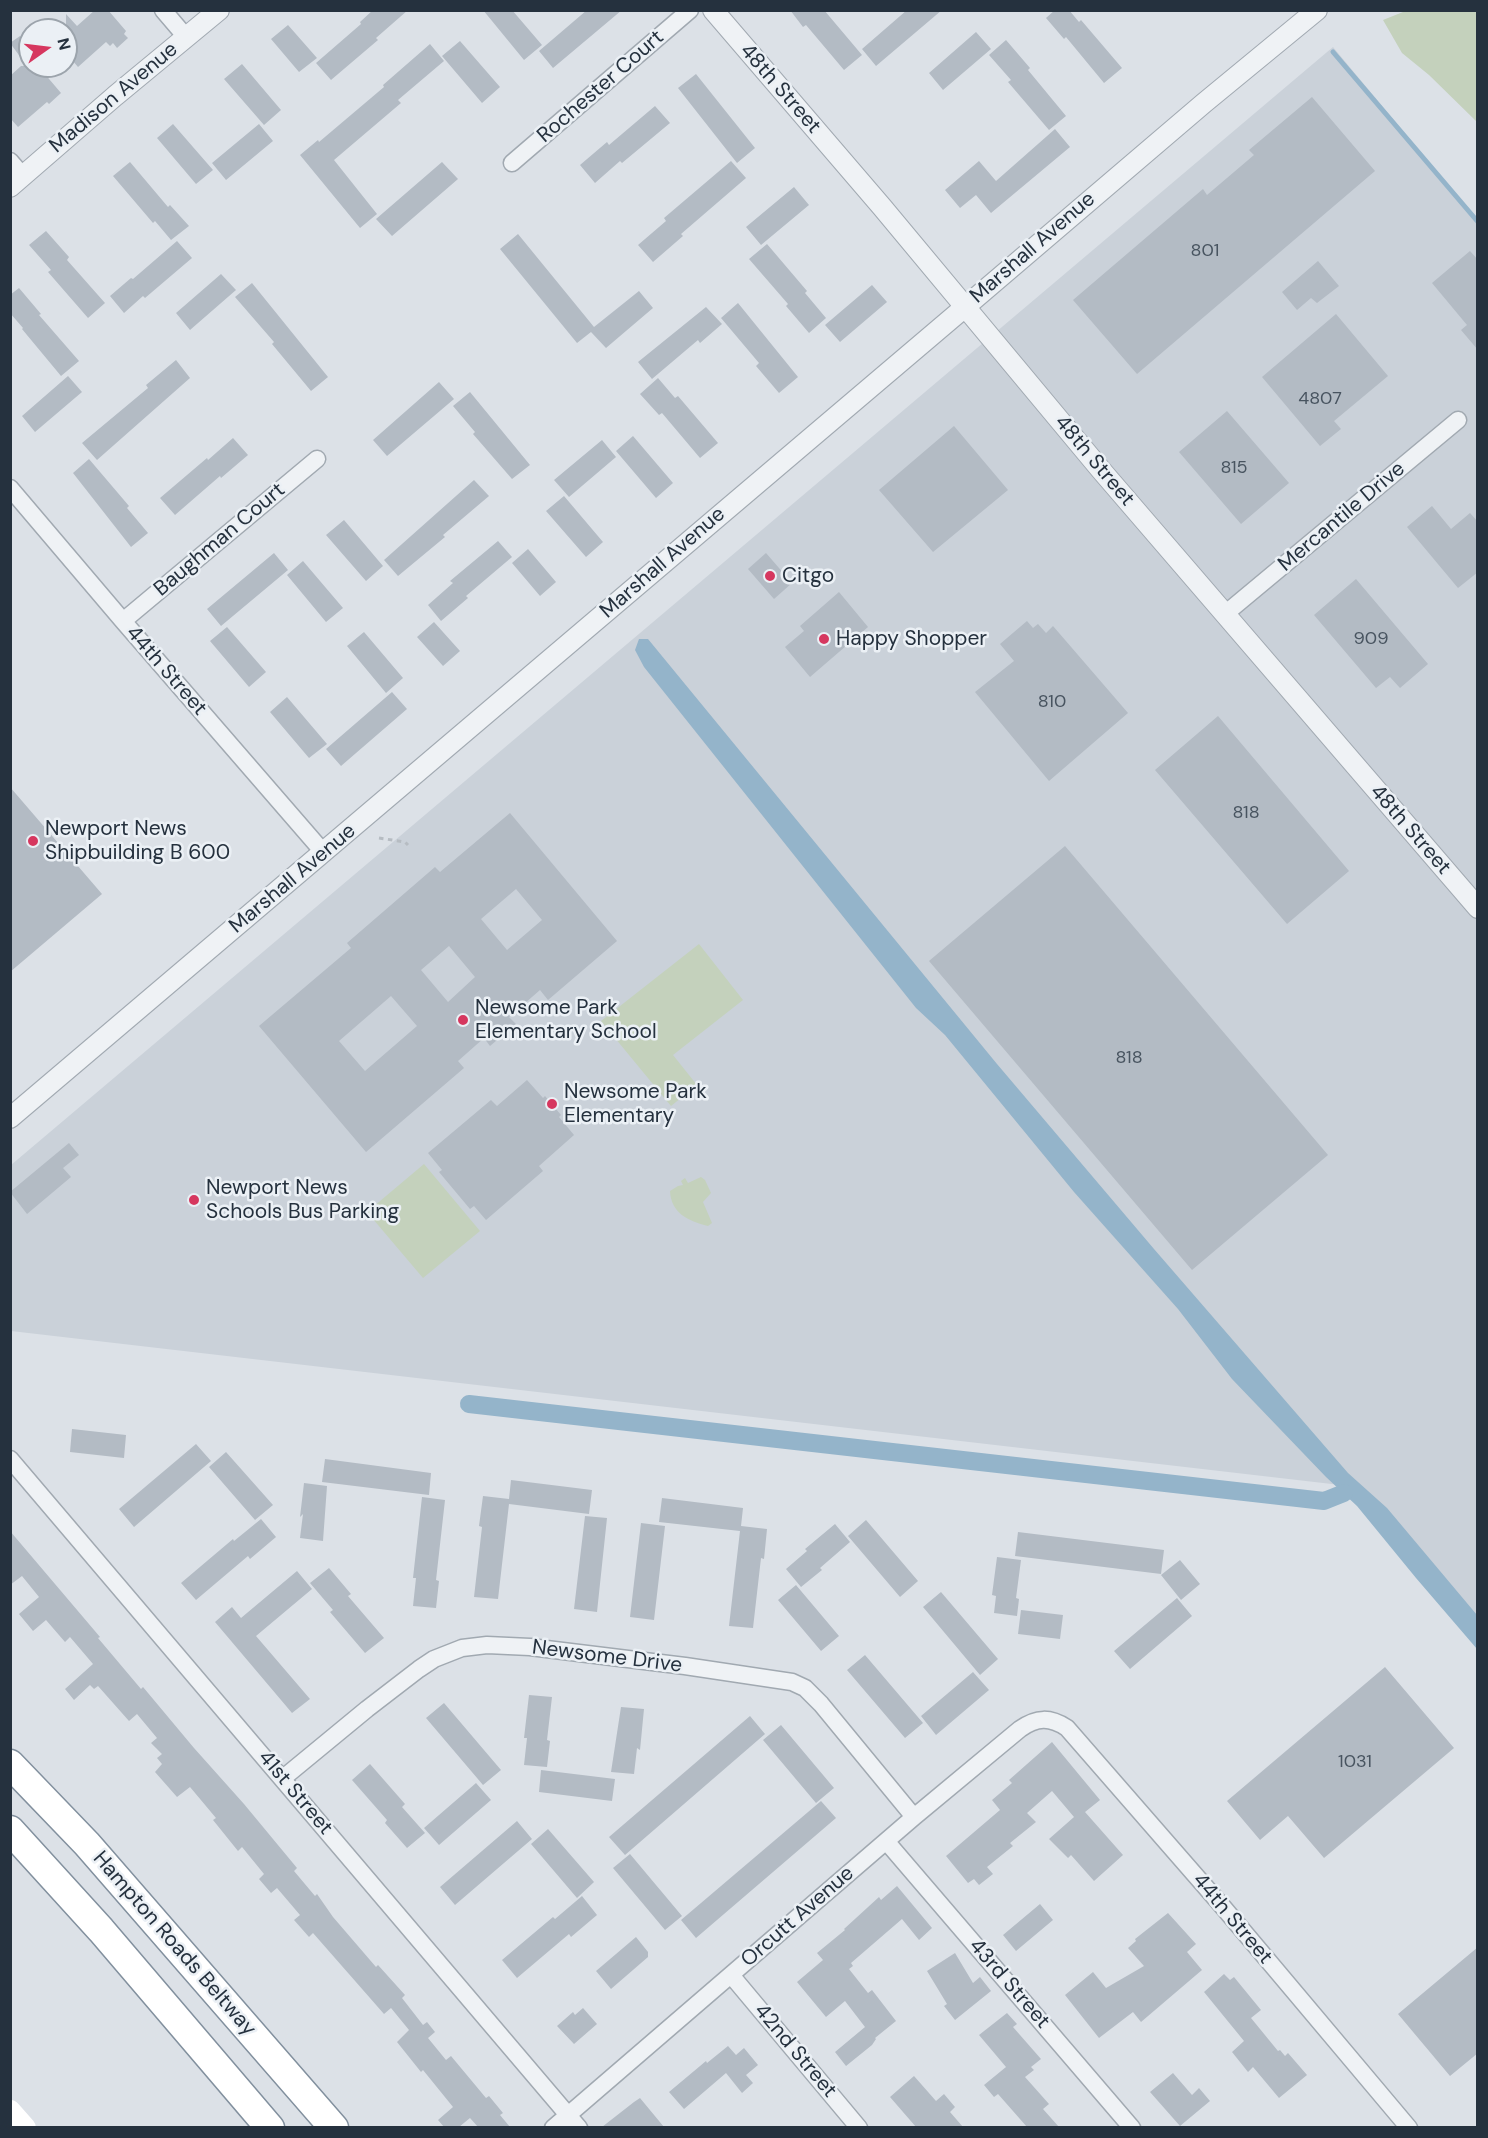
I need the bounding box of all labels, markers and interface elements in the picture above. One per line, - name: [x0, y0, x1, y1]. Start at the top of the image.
- north arrow: [18, 18, 78, 78]
- street label: Rochester Court: [533, 25, 669, 149]
- text: N: [52, 36, 76, 52]
- street label: Madison Avenue: [45, 37, 183, 159]
- street label: 48th Street: [734, 39, 826, 139]
- street label: Marshall Avenue: [965, 187, 1101, 309]
- house number: 801: [1191, 240, 1219, 262]
- house number: 4807: [1298, 388, 1342, 410]
- street label: 48th Street: [1049, 410, 1139, 512]
- house number: 815: [1220, 457, 1248, 479]
- street label: Mercantile Drive: [1274, 457, 1410, 577]
- street label: Baughman Court: [149, 478, 291, 602]
- street label: Marshall Avenue: [595, 502, 731, 624]
- place label: Citgo: [782, 563, 834, 589]
- marker: Citgo: [763, 569, 777, 583]
- street label: 44th Street: [120, 621, 212, 721]
- place label: Happy Shopper: [836, 626, 987, 652]
- house number: 909: [1354, 628, 1388, 650]
- marker: Happy Shopper: [817, 632, 831, 646]
- house number: 810: [1038, 691, 1066, 713]
- street label: 48th Street: [1364, 780, 1456, 880]
- house number: 818: [1232, 802, 1260, 824]
- place label: Newport News Shipbuilding B 600: [45, 816, 230, 866]
- street label: Marshall Avenue: [225, 819, 361, 939]
- marker: Newport News Shipbuilding B 600: [26, 834, 40, 848]
- place label: Newsome Park Elementary School: [475, 995, 657, 1045]
- marker: Newsome Park Elementary School: [456, 1013, 470, 1027]
- house number: 818: [1115, 1047, 1143, 1069]
- place label: Newsome Park Elementary: [564, 1079, 707, 1129]
- marker: Newsome Park Elementary: [545, 1097, 559, 1111]
- place label: Newport News Schools Bus Parking: [206, 1175, 399, 1225]
- marker: Newport News Schools Bus Parking: [187, 1193, 201, 1207]
- street label: Newsome Drive: [531, 1635, 683, 1679]
- street label: 41st Street: [252, 1746, 338, 1840]
- house number: 1031: [1338, 1751, 1372, 1773]
- street label: Hampton Roads Beltway: [87, 1847, 261, 2041]
- street label: Orcutt Avenue: [736, 1861, 860, 1973]
- street label: 44th Street: [1187, 1868, 1277, 1970]
- street label: 43rd Street: [963, 1934, 1055, 2034]
- street label: 42nd Street: [748, 1999, 842, 2103]

